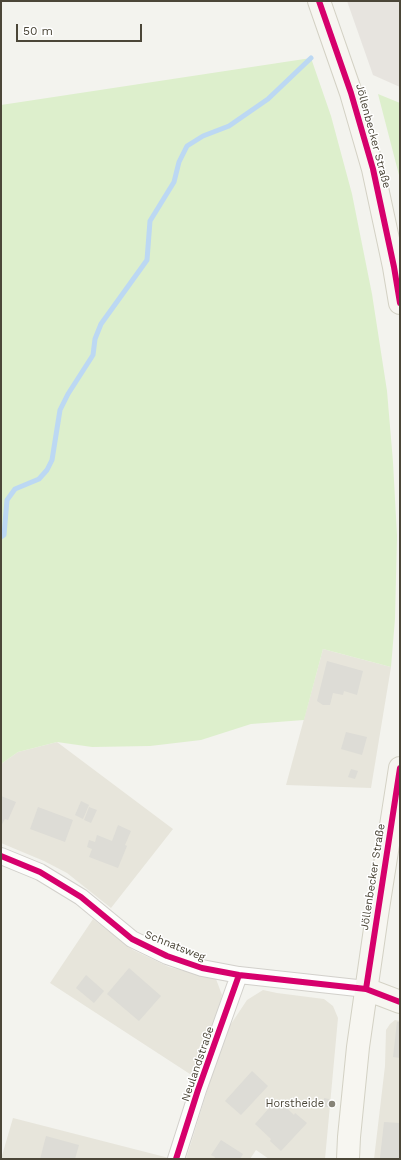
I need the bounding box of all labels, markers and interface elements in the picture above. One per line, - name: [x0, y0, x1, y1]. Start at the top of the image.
- scale bar: [18, 16, 144, 42]
- text: 50 m: [23, 24, 53, 38]
- street label: Jöllenbecker Straße: [353, 82, 393, 190]
- street label: Jöllenbecker Straße: [358, 823, 388, 931]
- street label: Schnatsweg: [143, 928, 207, 964]
- street label: Neulandstraße: [179, 1025, 217, 1103]
- place label: Horstheide: [265, 1097, 324, 1111]
- marker: Horstheide: [327, 1099, 337, 1109]

